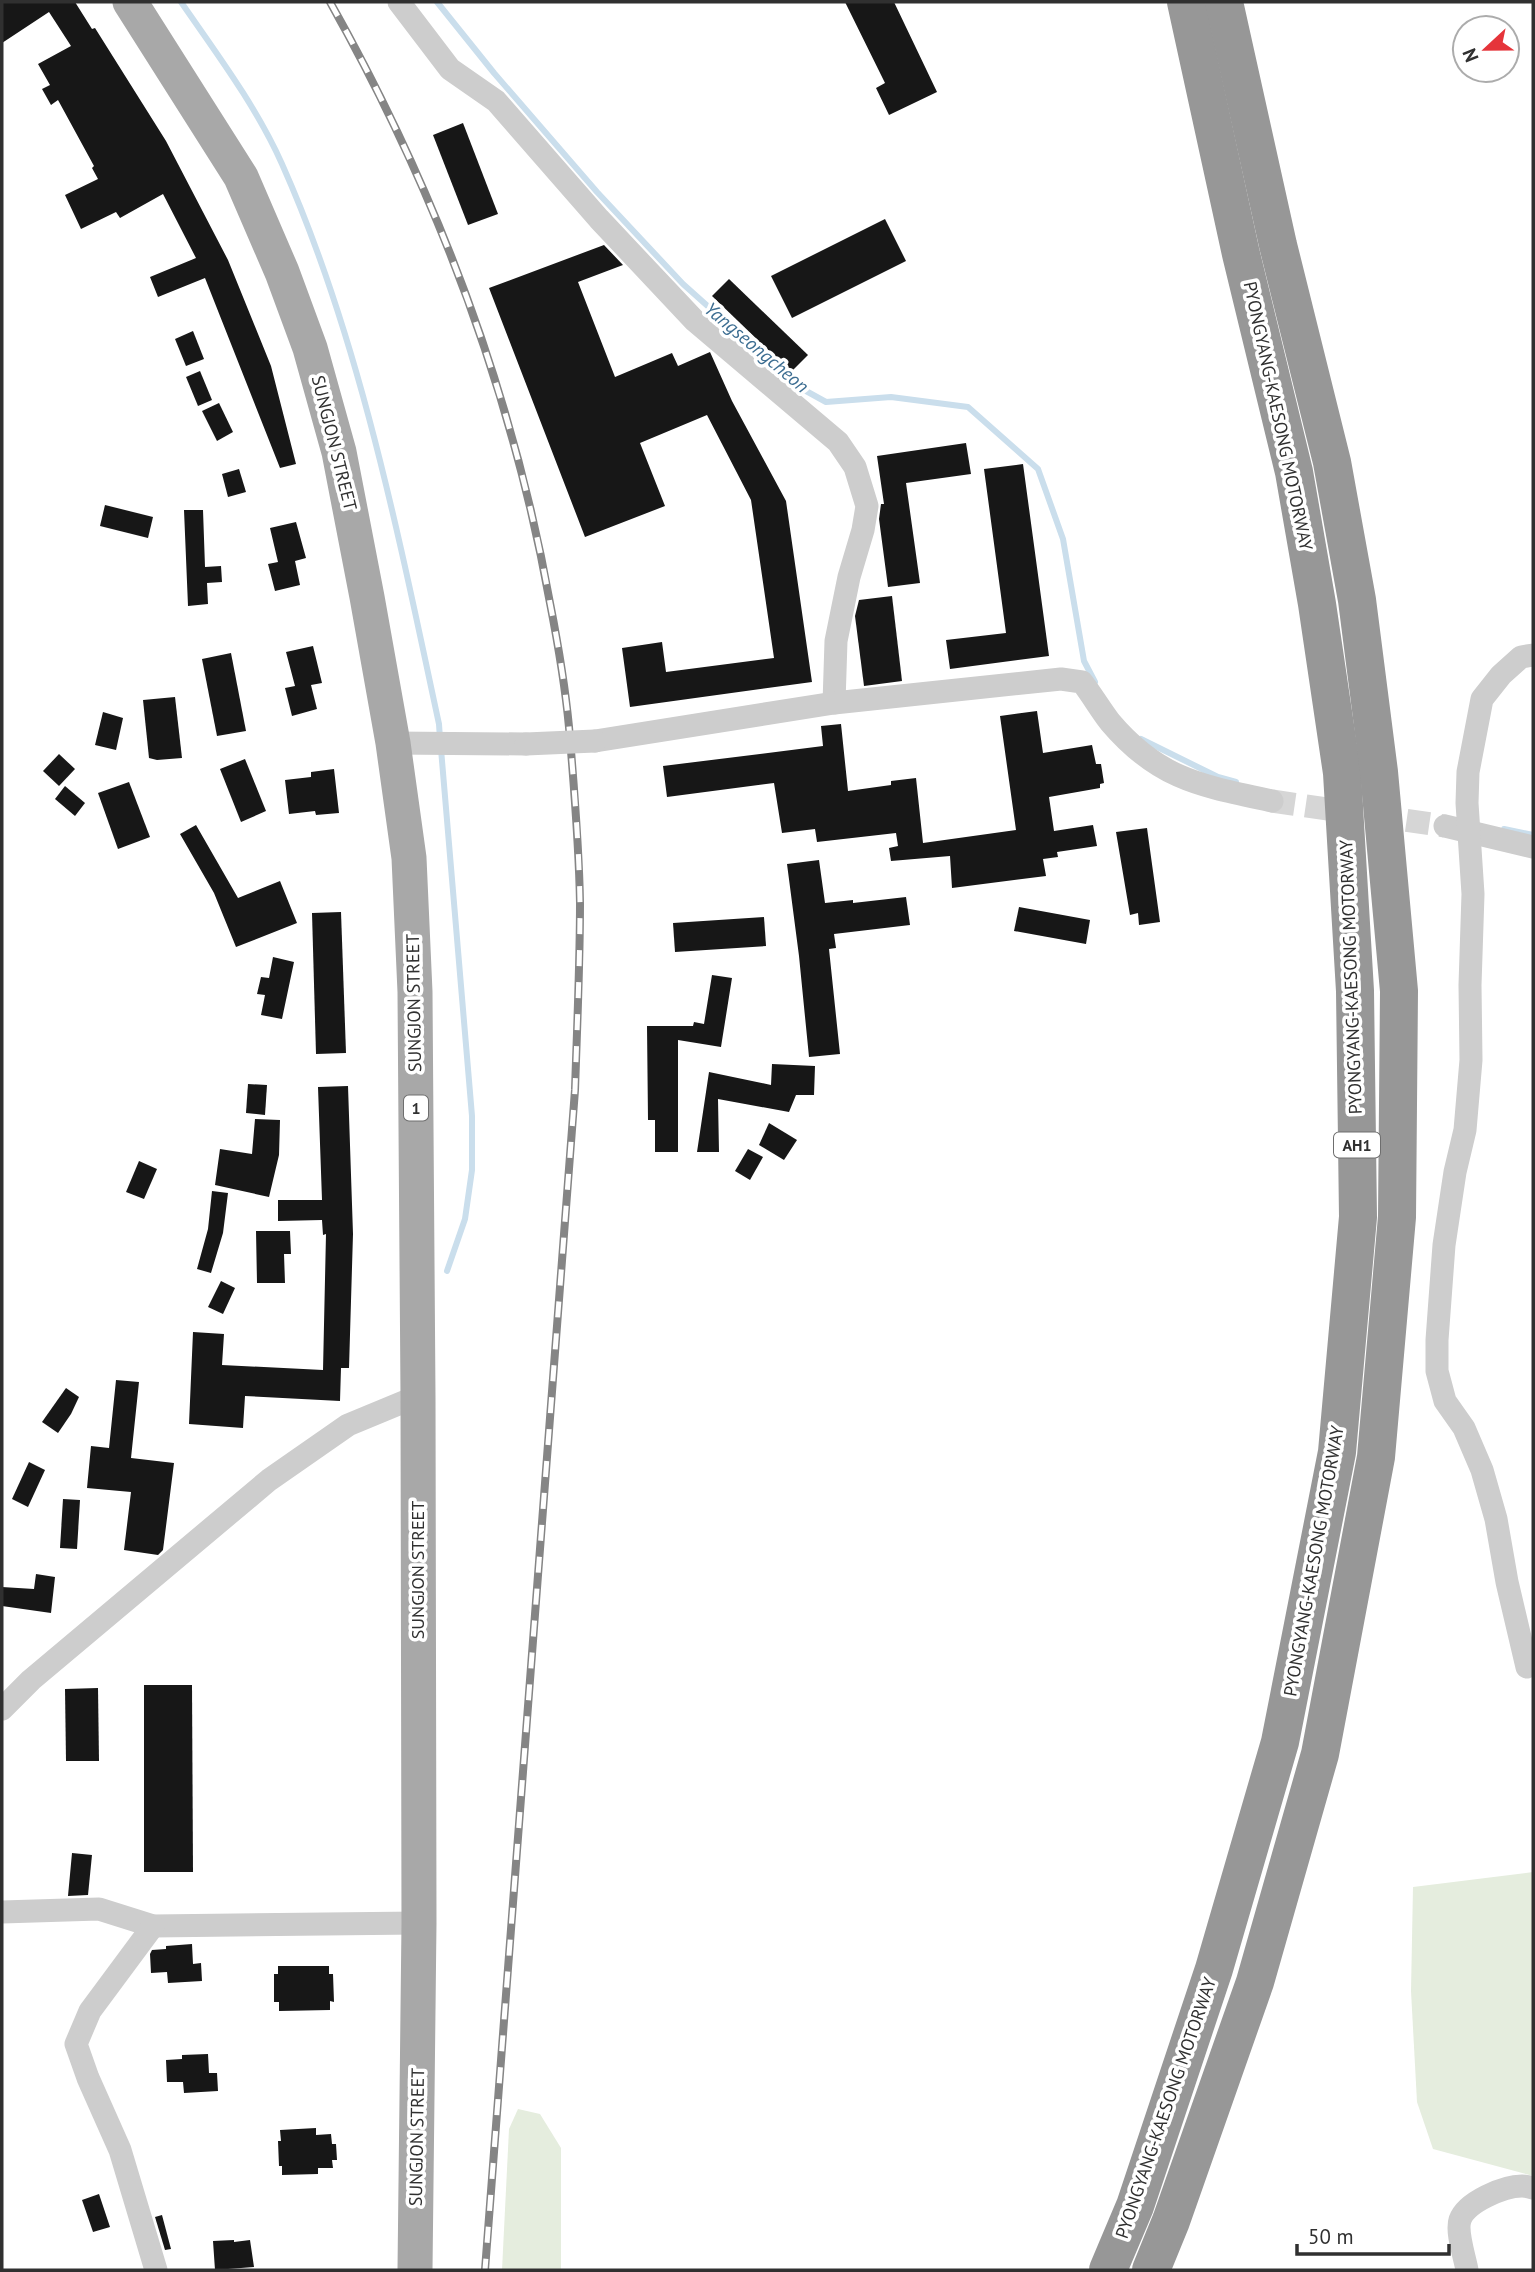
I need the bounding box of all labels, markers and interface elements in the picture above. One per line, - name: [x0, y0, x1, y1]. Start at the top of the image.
- north arrow: [1451, 14, 1521, 84]
- text: N: [1457, 45, 1484, 66]
- street label: PYONGYANG-KAESONG MOTORWAY: [1239, 279, 1318, 553]
- water label: Yangseongcheon: [700, 296, 814, 398]
- street label: SUNGJON STREET: [307, 373, 362, 513]
- street label: PYONGYANG-KAESONG MOTORWAY: [1334, 839, 1367, 1115]
- street label: SUNGJON STREET: [401, 934, 426, 1072]
- road number: 1: [404, 1096, 428, 1120]
- road number: AH1: [1334, 1133, 1380, 1158]
- street label: PYONGYANG-KAESONG MOTORWAY: [1278, 1424, 1349, 1698]
- street label: SUNGJON STREET: [406, 1501, 429, 1639]
- street label: PYONGYANG-KAESONG MOTORWAY: [1110, 1974, 1221, 2241]
- street label: SUNGJON STREET: [404, 2068, 429, 2206]
- scale bar: [1297, 2212, 1449, 2256]
- text: 50 m: [1308, 2223, 1354, 2250]

